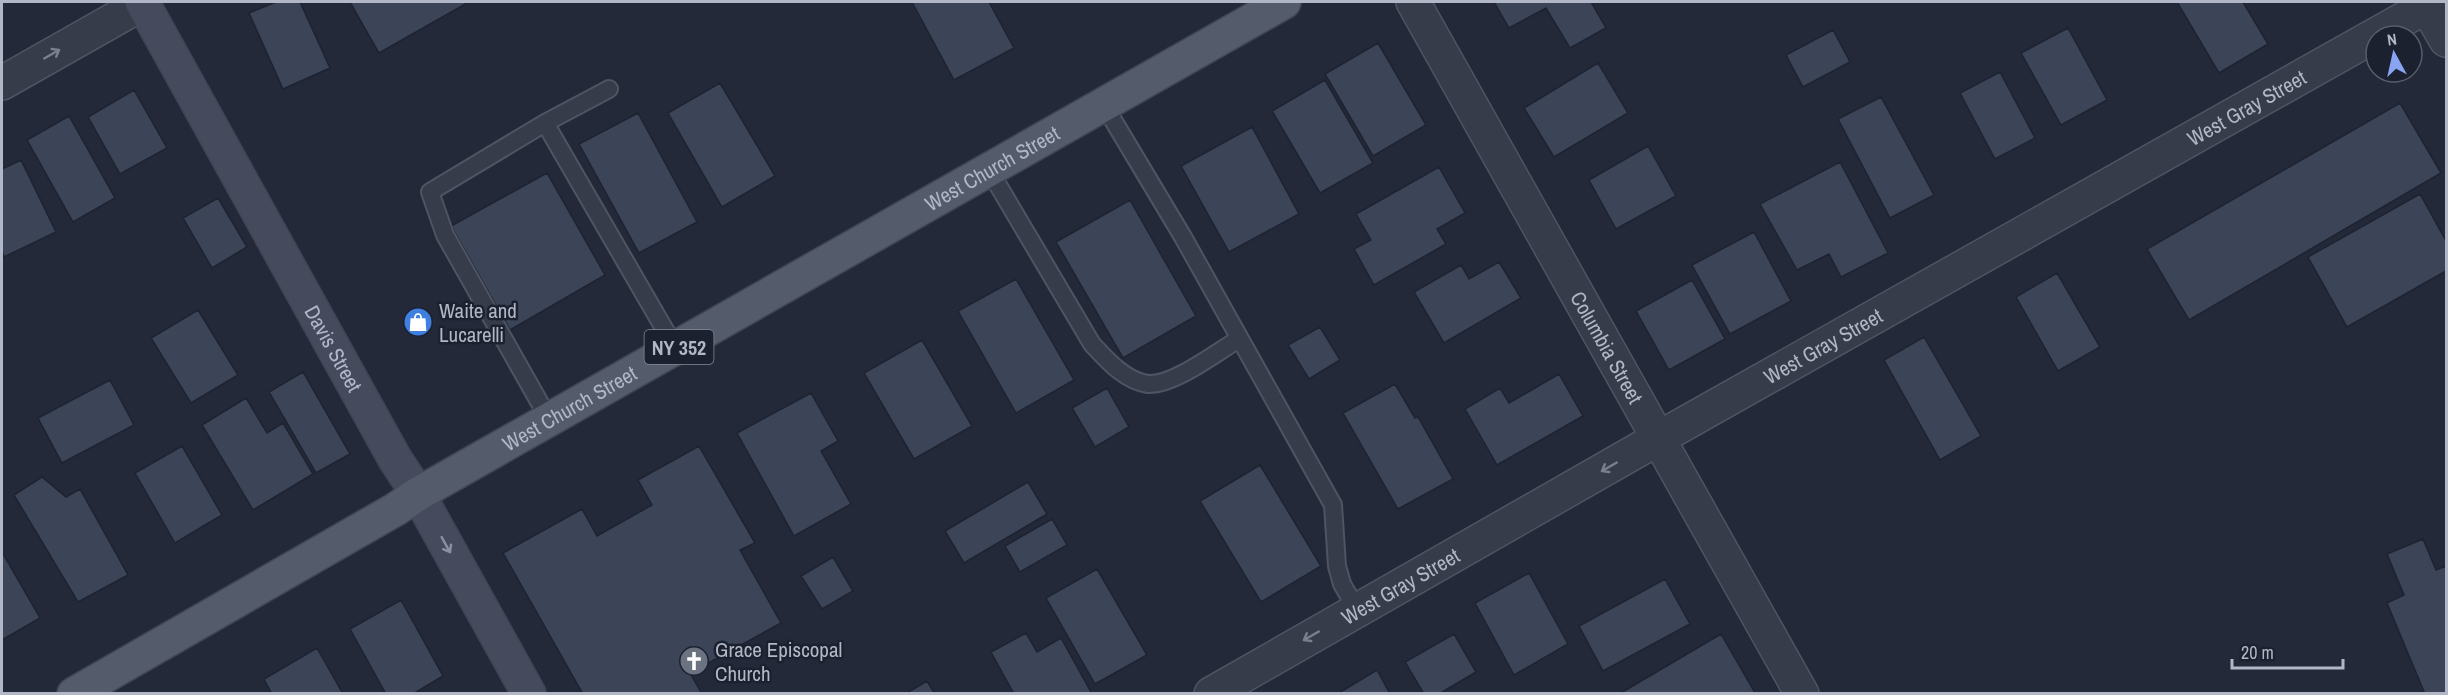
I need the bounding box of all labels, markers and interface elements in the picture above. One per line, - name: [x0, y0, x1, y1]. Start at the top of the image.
- north arrow: [2364, 24, 2424, 84]
- text: N: [2386, 28, 2398, 51]
- one-way arrow: [43, 48, 60, 60]
- street label: West Gray Street: [2182, 62, 2311, 152]
- street label: West Church Street: [919, 118, 1064, 218]
- street label: Columbia Street: [1564, 286, 1650, 409]
- place label: Waite and Lucarelli: [439, 296, 517, 349]
- street label: Davis Street: [298, 300, 370, 397]
- street label: West Gray Street: [1758, 301, 1888, 391]
- shop icon: Waite and Lucarelli: [402, 306, 434, 338]
- road number: NY 352: [644, 330, 714, 364]
- street label: West Church Street: [497, 358, 642, 458]
- one-way arrow: [1601, 461, 1618, 473]
- one-way arrow: [441, 536, 452, 554]
- street label: West Gray Street: [1336, 540, 1465, 631]
- one-way arrow: [1303, 631, 1321, 642]
- scale bar: [2232, 632, 2343, 670]
- place label: Grace Episcopal Church: [715, 635, 842, 688]
- text: 20 m: [2241, 640, 2274, 665]
- church icon: Grace Episcopal Church: [678, 645, 710, 677]

